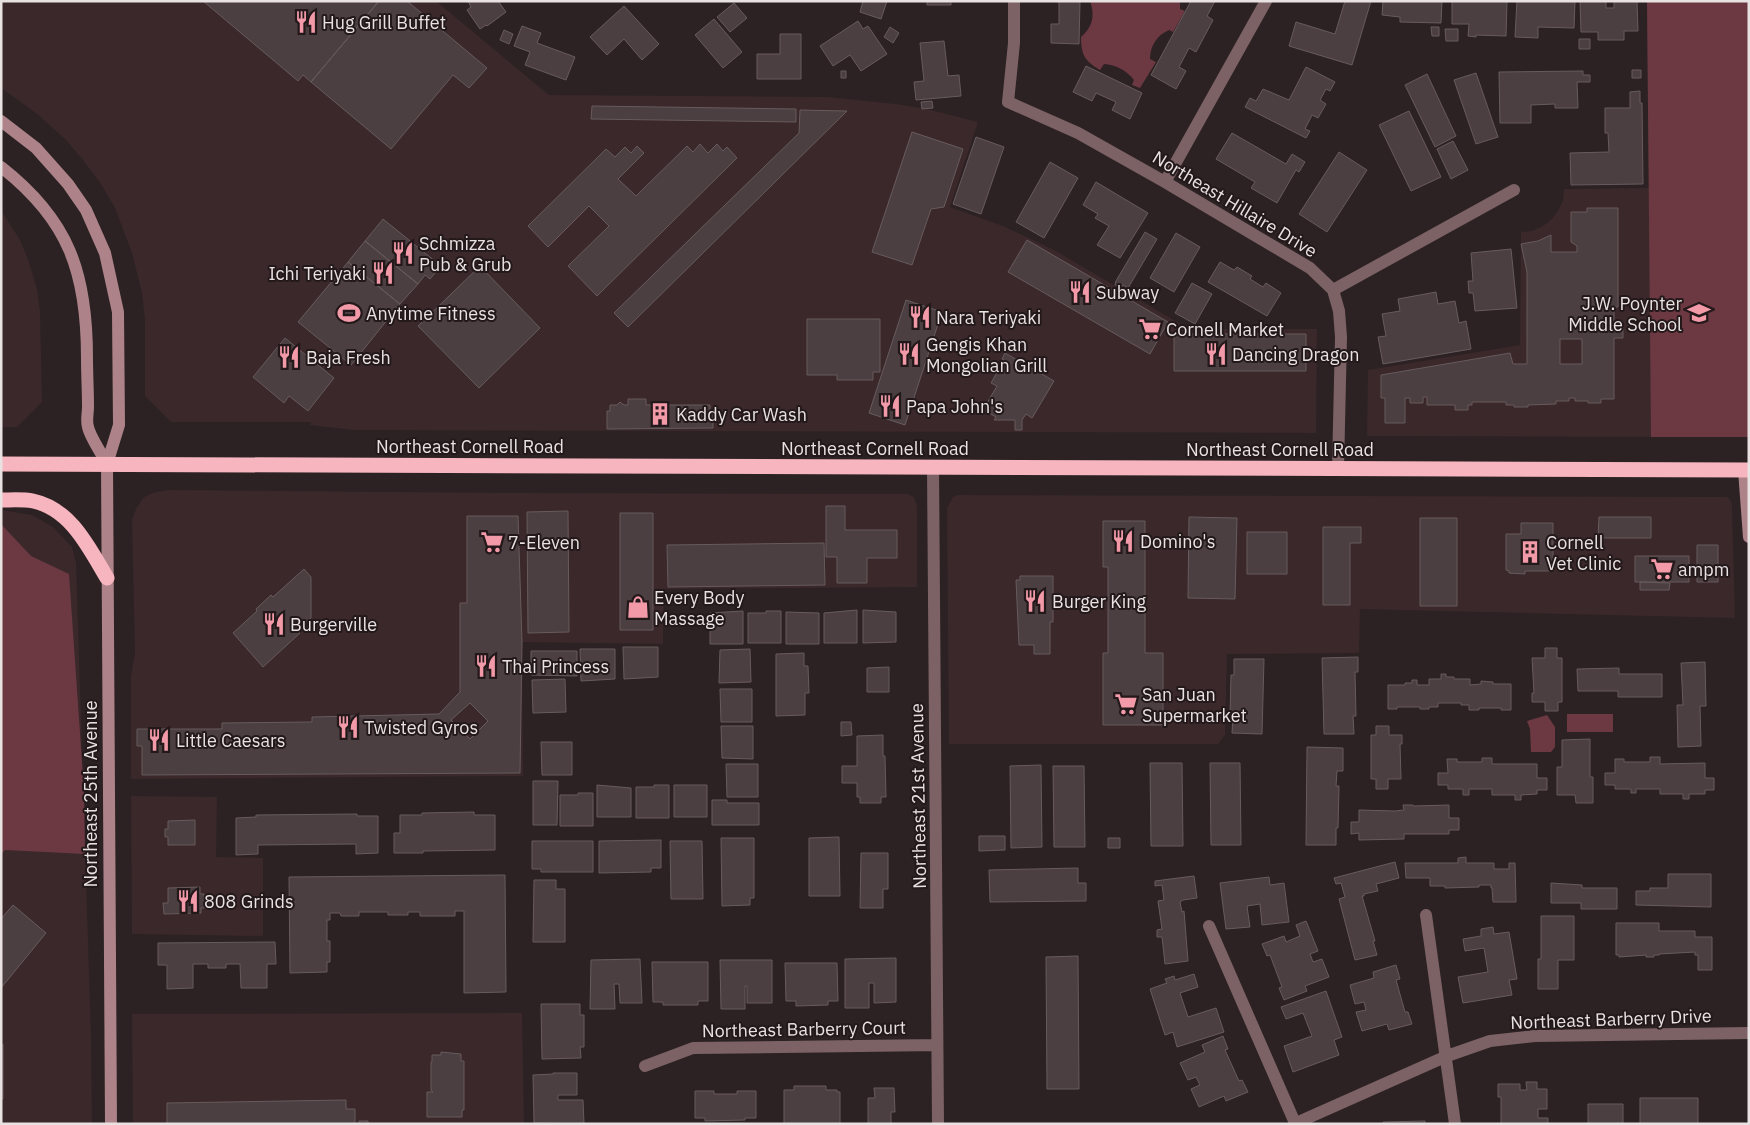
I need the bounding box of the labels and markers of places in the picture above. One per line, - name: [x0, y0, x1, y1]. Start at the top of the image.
- restaurant icon: Hug Grill Buffet: [293, 9, 319, 35]
- place label: Hug Grill Buffet: [322, 11, 446, 34]
- place label: Schmizza Pub & Grub: [419, 232, 511, 276]
- restaurant icon: Schmizza Pub & Grub: [390, 240, 416, 266]
- restaurant icon: Ichi Teriyaki: [370, 260, 396, 286]
- place label: Ichi Teriyaki: [268, 262, 366, 285]
- restaurant icon: Subway: [1067, 279, 1093, 305]
- place label: Subway: [1096, 281, 1159, 304]
- place label: J.W. Poynter Middle School: [1568, 292, 1682, 336]
- sports icon: Anytime Fitness: [336, 300, 362, 326]
- school or university icon: J.W. Poynter Middle School: [1686, 300, 1712, 326]
- place label: Anytime Fitness: [366, 302, 496, 325]
- restaurant icon: Nara Teriyaki: [907, 304, 933, 330]
- place label: Nara Teriyaki: [936, 306, 1041, 329]
- supermarket icon: Cornell Market: [1137, 316, 1163, 342]
- place label: Cornell Market: [1166, 318, 1284, 341]
- place label: Gengis Khan Mongolian Grill: [926, 333, 1047, 377]
- restaurant icon: Gengis Khan Mongolian Grill: [896, 341, 922, 367]
- restaurant icon: Dancing Dragon: [1203, 341, 1229, 367]
- place label: Dancing Dragon: [1232, 343, 1359, 366]
- restaurant icon: Baja Fresh: [276, 344, 302, 370]
- place label: Baja Fresh: [306, 346, 391, 369]
- restaurant icon: Papa John's: [877, 393, 903, 419]
- place label: Papa John's: [906, 395, 1003, 418]
- building icon: Kaddy Car Wash: [647, 401, 673, 427]
- place label: Kaddy Car Wash: [676, 403, 807, 426]
- restaurant icon: Domino's: [1110, 528, 1136, 554]
- supermarket icon: 7-Eleven: [479, 529, 505, 555]
- place label: Domino's: [1140, 530, 1215, 553]
- place label: 7-Eleven: [508, 531, 580, 554]
- place label: Cornell Vet Clinic: [1546, 531, 1621, 575]
- building icon: Cornell Vet Clinic: [1517, 539, 1543, 565]
- supermarket icon: ampm: [1649, 556, 1675, 582]
- place label: ampm: [1678, 558, 1729, 581]
- place label: Every Body Massage: [654, 586, 744, 630]
- restaurant icon: Burger King: [1022, 588, 1048, 614]
- place label: Burger King: [1052, 590, 1146, 613]
- shop icon: Every Body Massage: [625, 594, 651, 620]
- restaurant icon: Burgerville: [261, 611, 287, 637]
- place label: Burgerville: [290, 613, 377, 636]
- restaurant icon: Thai Princess: [473, 653, 499, 679]
- place label: Thai Princess: [502, 655, 609, 678]
- place label: San Juan Supermarket: [1142, 683, 1247, 727]
- supermarket icon: San Juan Supermarket: [1113, 691, 1139, 717]
- restaurant icon: Twisted Gyros: [335, 714, 361, 740]
- place label: Twisted Gyros: [364, 716, 478, 739]
- restaurant icon: Little Caesars: [146, 727, 172, 753]
- place label: Little Caesars: [176, 729, 285, 752]
- restaurant icon: 808 Grinds: [175, 888, 201, 914]
- place label: 808 Grinds: [204, 890, 294, 913]

